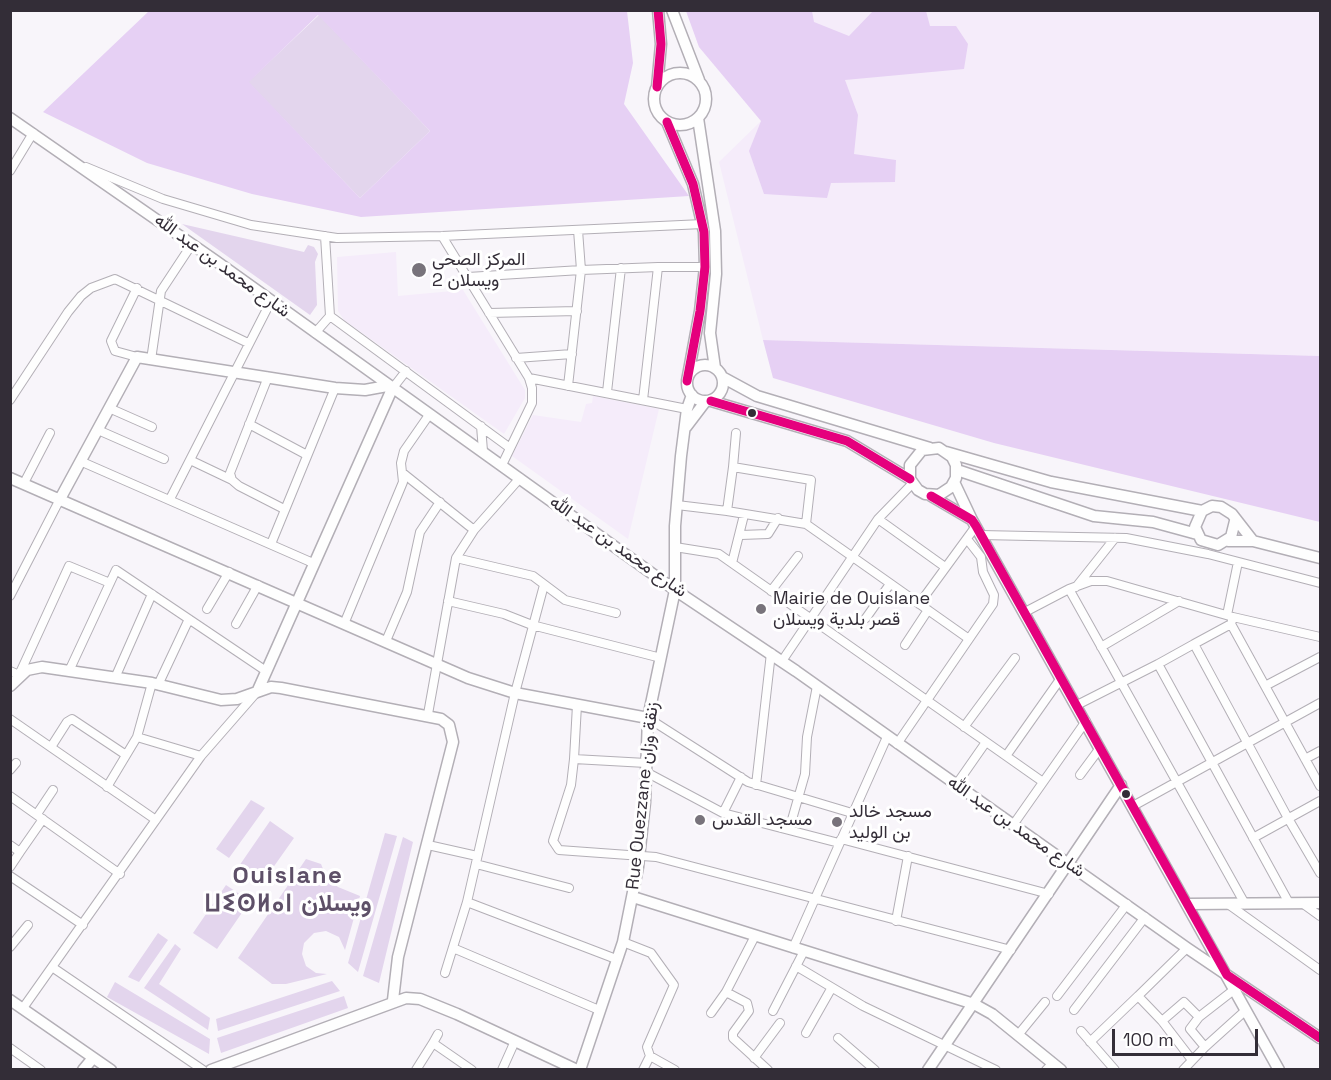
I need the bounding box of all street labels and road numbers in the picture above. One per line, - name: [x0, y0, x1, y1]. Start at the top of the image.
- street label: شارع محمد بن عبد الله: [150, 209, 294, 323]
- street label: شارع محمد بن عبد الله: [545, 492, 691, 602]
- street label: Rue Ouezzane زنقة وزان: [622, 701, 664, 891]
- street label: شارع محمد بن عبد الله: [943, 772, 1089, 882]

